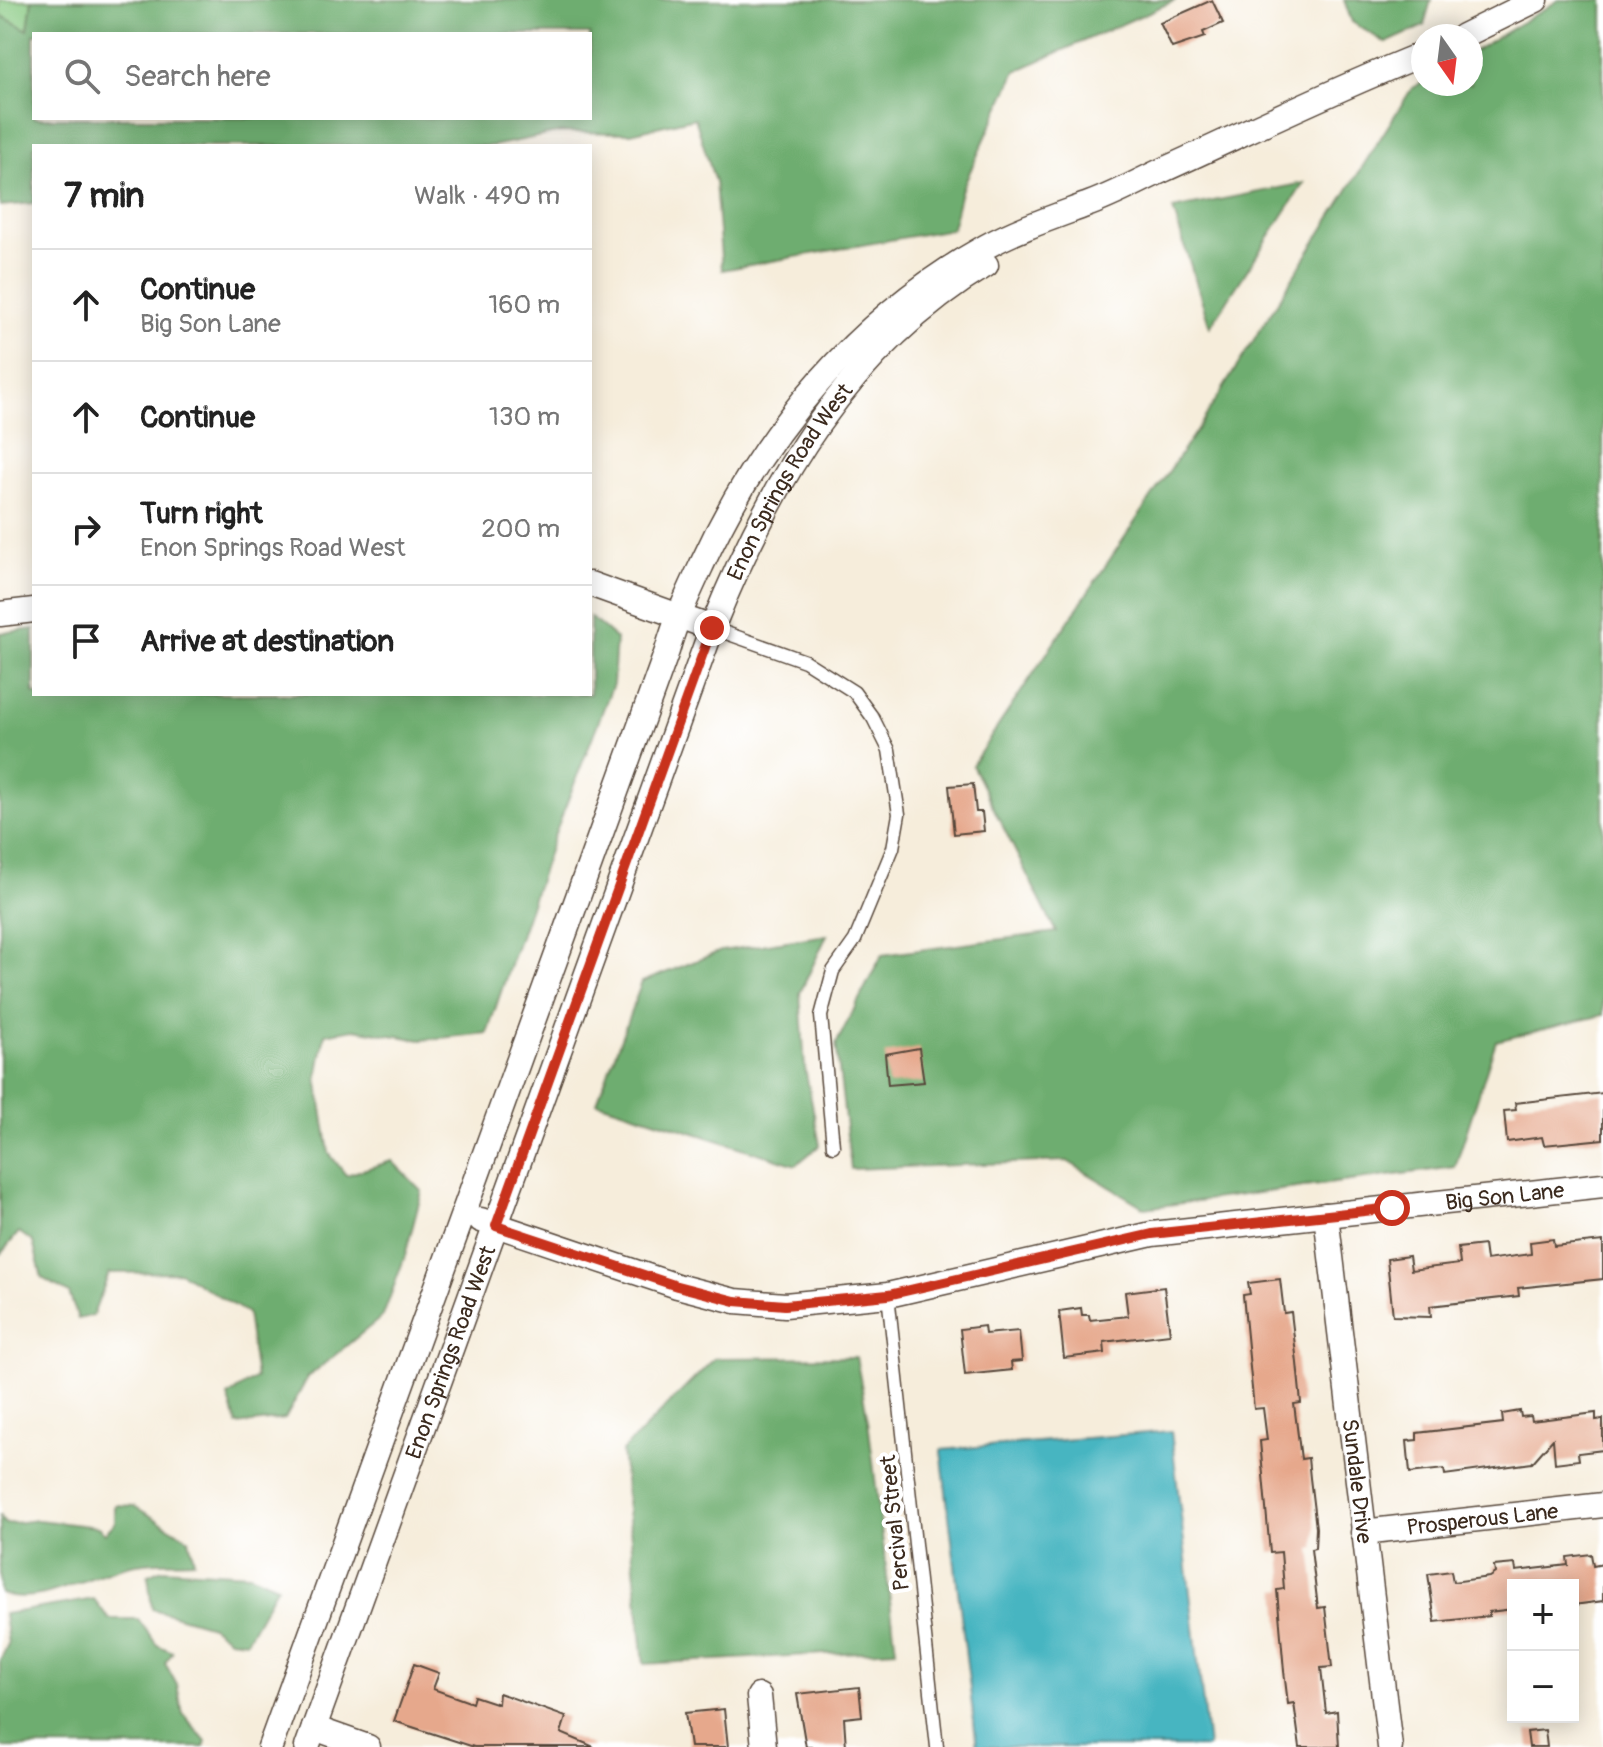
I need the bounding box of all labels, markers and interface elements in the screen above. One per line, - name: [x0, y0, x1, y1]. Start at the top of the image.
- north arrow: [1411, 24, 1483, 96]
- search box: [32, 32, 592, 120]
- icon: search: [60, 54, 104, 98]
- text: Search here: [124, 58, 271, 95]
- text: 7 min: [64, 175, 145, 218]
- text: Walk · 490 m: [414, 180, 560, 212]
- text: Continue: [140, 271, 255, 308]
- icon: ahead: [64, 283, 108, 327]
- text: 160 m: [488, 289, 560, 321]
- text: Big Son Lane: [140, 308, 281, 340]
- street label: Enon Springs Road West: [721, 378, 859, 585]
- icon: ahead: [64, 395, 108, 439]
- text: Continue: [140, 399, 255, 436]
- text: 130 m: [489, 401, 560, 433]
- text: Turn right: [140, 495, 263, 532]
- icon: right: [64, 507, 108, 551]
- text: 200 m: [481, 513, 560, 545]
- text: Enon Springs Road West: [140, 532, 406, 564]
- route end: [694, 610, 730, 646]
- icon: arrive: [64, 619, 108, 663]
- text: Arrive at destination: [140, 623, 394, 660]
- street label: Big Son Lane: [1444, 1176, 1566, 1217]
- route start: [1374, 1190, 1410, 1226]
- street label: Enon Springs Road West: [399, 1242, 502, 1463]
- street label: Sundale Drive: [1336, 1417, 1378, 1545]
- street label: Percival Street: [874, 1453, 916, 1592]
- street label: Prosperous Lane: [1405, 1497, 1560, 1542]
- map controls: [1507, 1579, 1579, 1723]
- button: +: [1507, 1579, 1579, 1651]
- button: −: [1507, 1651, 1579, 1723]

